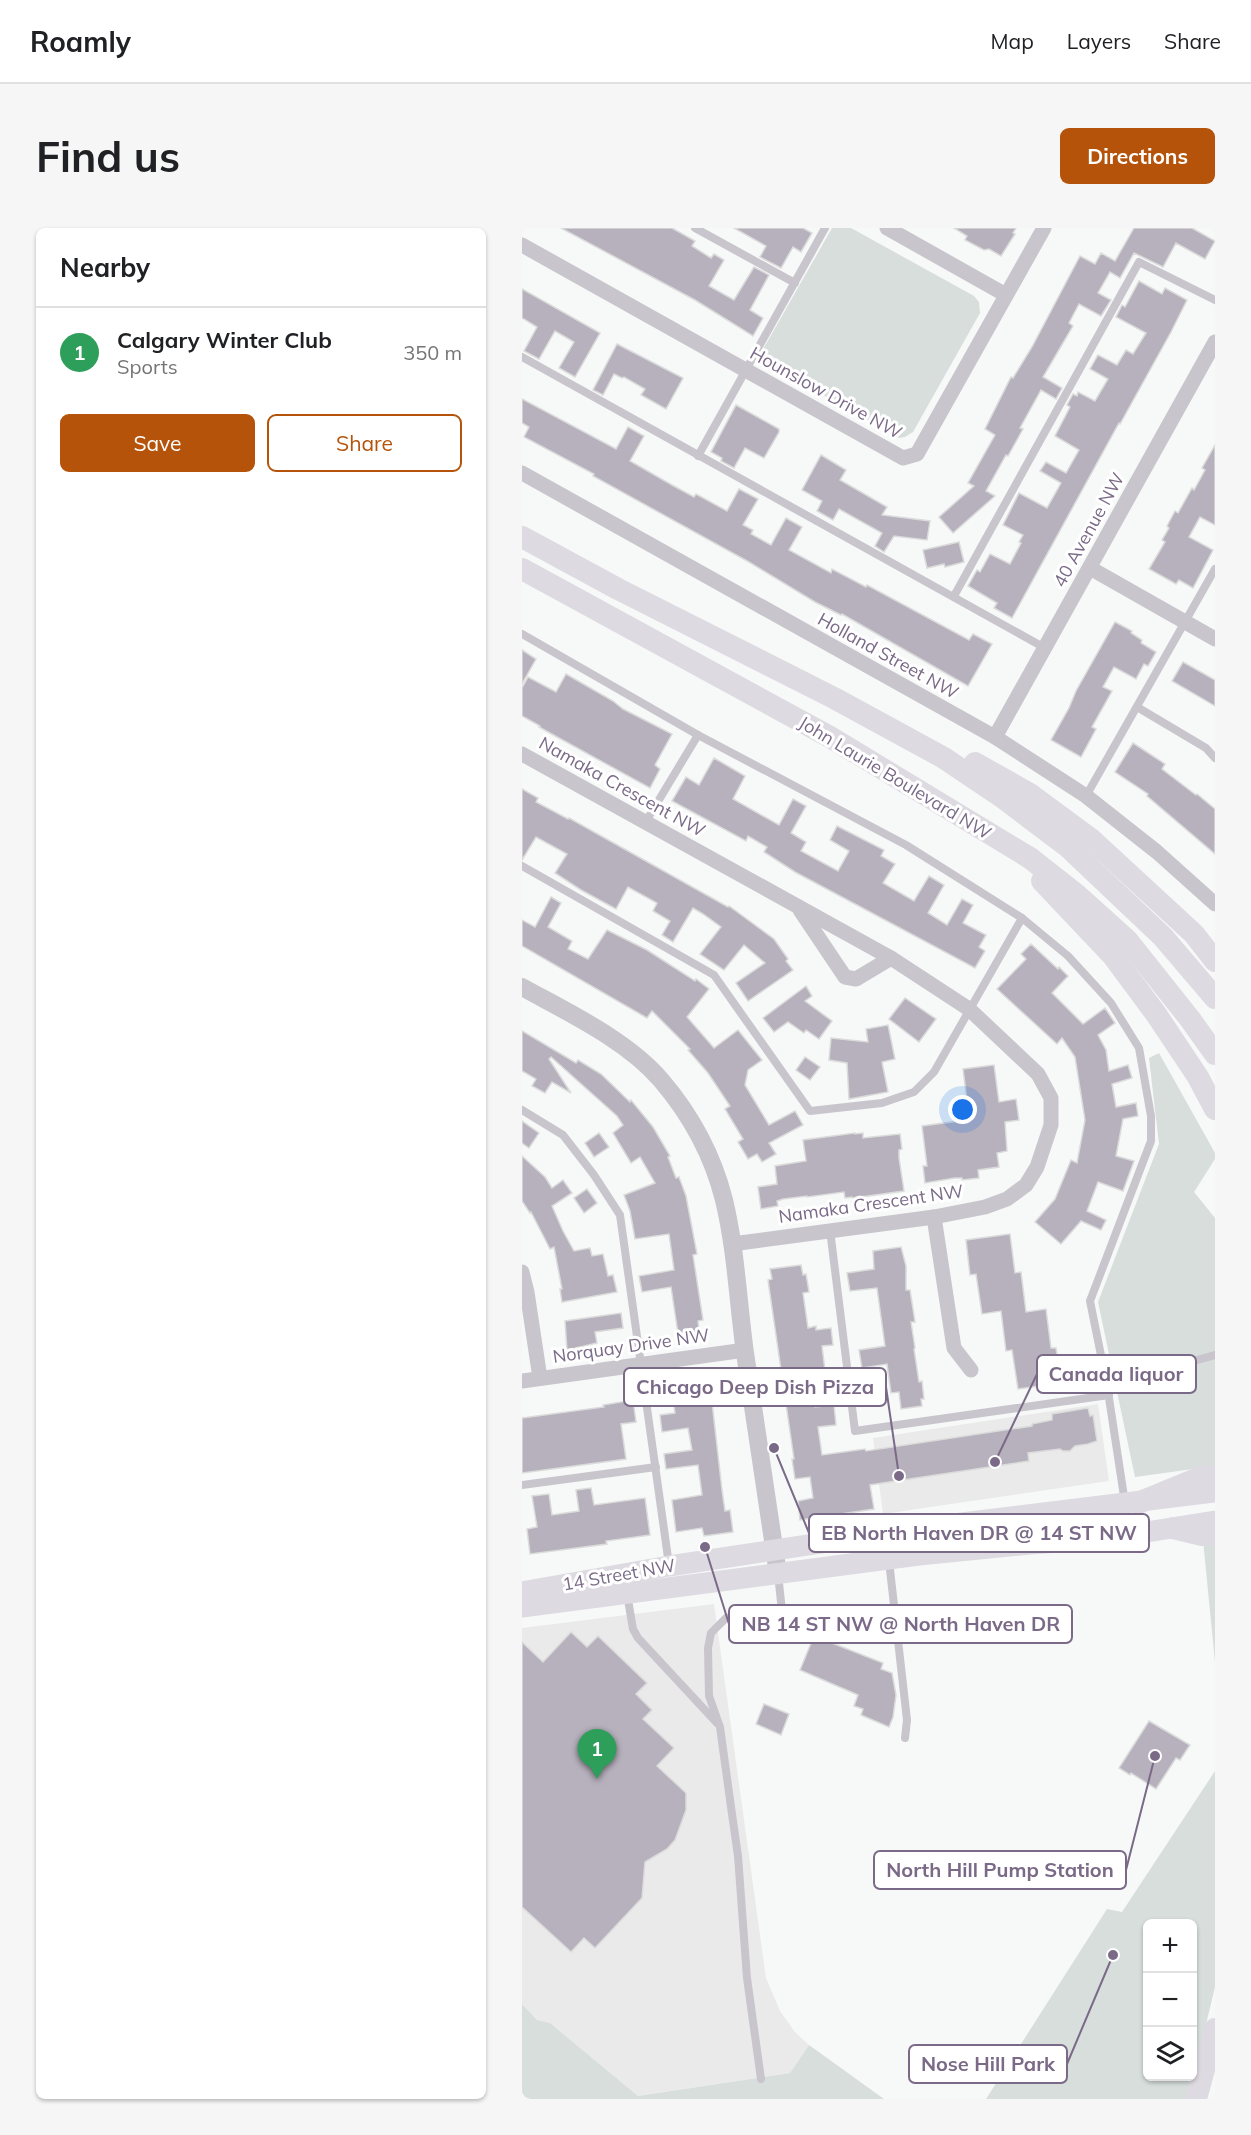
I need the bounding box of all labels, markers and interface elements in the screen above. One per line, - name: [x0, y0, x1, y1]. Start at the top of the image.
- text: Roamly: [30, 24, 131, 59]
- text: Map: [991, 28, 1034, 54]
- text: Layers: [1067, 28, 1131, 54]
- text: Share: [1164, 28, 1221, 54]
- button: Directions: [1060, 128, 1215, 184]
- text: Find us: [36, 130, 180, 183]
- text: Nearby: [60, 251, 150, 284]
- text: Calgary Winter Club: [117, 326, 332, 354]
- text: 1: [74, 340, 86, 365]
- text: 350 m: [403, 340, 462, 365]
- street label: Hounslow Drive NW: [746, 341, 906, 444]
- text: Sports: [117, 354, 178, 379]
- button: Save: [60, 414, 255, 472]
- button: Share: [267, 414, 462, 472]
- street label: 40 Avenue NW: [1048, 469, 1129, 591]
- street label: Holland Street NW: [814, 607, 963, 704]
- street label: John Laurie Boulevard NW: [795, 711, 996, 844]
- street label: Namaka Crescent NW: [535, 731, 709, 842]
- your location: [948, 1095, 977, 1124]
- street label: Namaka Crescent NW: [777, 1179, 965, 1228]
- street label: Norquay Drive NW: [551, 1323, 711, 1368]
- callout: Canada liquor: [1037, 1355, 1196, 1393]
- text: Canada liquor: [1049, 1361, 1184, 1386]
- callout: Chicago Deep Dish Pizza: [624, 1368, 886, 1406]
- text: Chicago Deep Dish Pizza: [636, 1374, 874, 1399]
- callout: EB North Haven DR @ 14 ST NW: [809, 1514, 1149, 1552]
- text: EB North Haven DR @ 14 ST NW: [821, 1520, 1137, 1545]
- street label: 14 Street NW: [561, 1553, 677, 1596]
- callout: NB 14 ST NW @ North Haven DR: [729, 1605, 1072, 1643]
- text: NB 14 ST NW @ North Haven DR: [742, 1611, 1060, 1636]
- pin: 1: [578, 1730, 616, 1779]
- callout: North Hill Pump Station: [874, 1851, 1126, 1889]
- text: North Hill Pump Station: [886, 1857, 1114, 1882]
- map controls: [1143, 1919, 1197, 2081]
- button: +: [1143, 1919, 1197, 1973]
- button: −: [1143, 1973, 1197, 2027]
- button: layers: [1143, 2027, 1197, 2081]
- callout: Nose Hill Park: [909, 2045, 1067, 2083]
- text: Nose Hill Park: [921, 2051, 1056, 2076]

